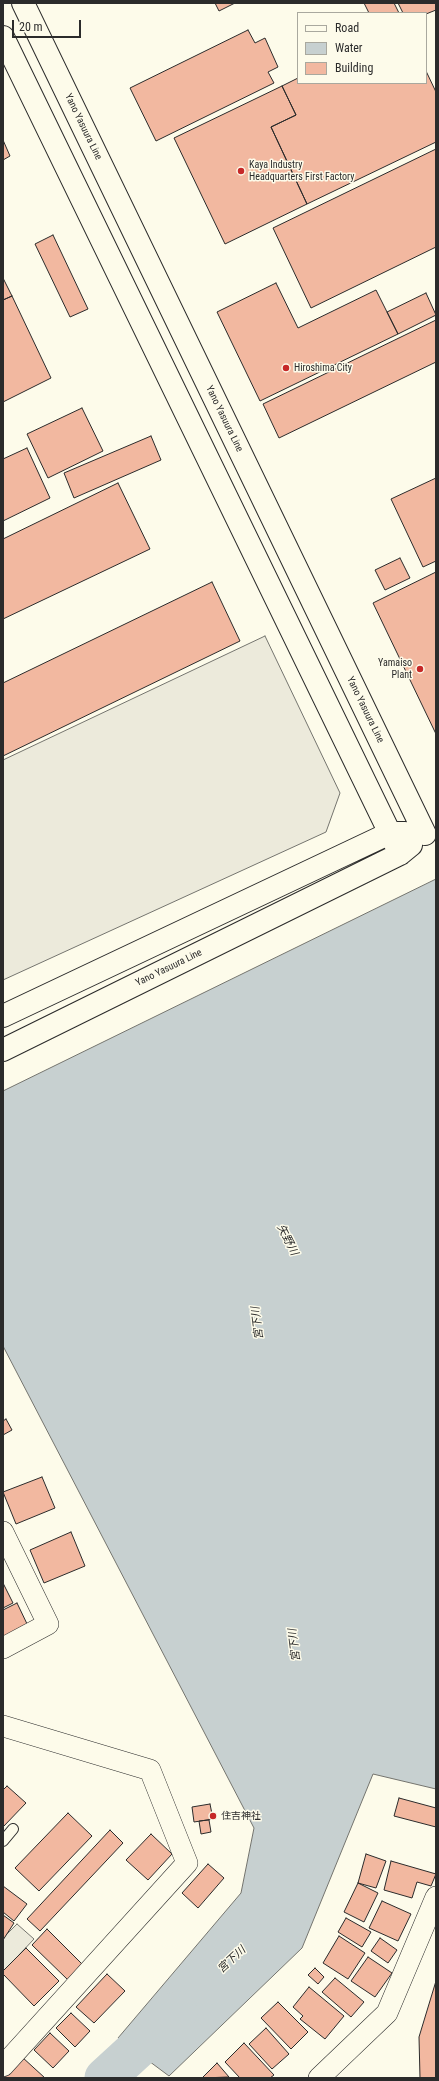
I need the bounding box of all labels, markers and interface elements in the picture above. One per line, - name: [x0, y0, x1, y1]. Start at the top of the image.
- scale bar: [14, 12, 83, 38]
- legend: [297, 12, 427, 84]
- text: 20 m: [19, 20, 43, 34]
- text: Road: [335, 21, 359, 35]
- text: Water: [335, 41, 363, 55]
- text: Building: [335, 61, 373, 75]
- street label: Yano Yasuura Line: [62, 92, 104, 162]
- place label: Kaya Industry Headquarters First Factory: [249, 159, 354, 182]
- marker: Kaya Industry Headquarters First Factory: [236, 166, 246, 176]
- place label: Hiroshima City: [294, 362, 352, 374]
- marker: Hiroshima City: [281, 363, 291, 373]
- street label: Yano Yasuura Line: [203, 384, 245, 454]
- place label: Yamaiso Plant: [378, 657, 412, 680]
- marker: Yamaiso Plant: [415, 664, 425, 674]
- street label: Yano Yasuura Line: [344, 675, 386, 745]
- street label: Yano Yasuura Line: [134, 947, 204, 989]
- water label: 矢野川: [274, 1222, 300, 1258]
- water label: 宮下川: [249, 1306, 267, 1340]
- water label: 宮下川: [286, 1628, 304, 1662]
- place label: 住吉神社: [221, 1810, 261, 1822]
- marker: 住吉神社: [208, 1811, 218, 1821]
- water label: 宮下川: [215, 1944, 249, 1976]

